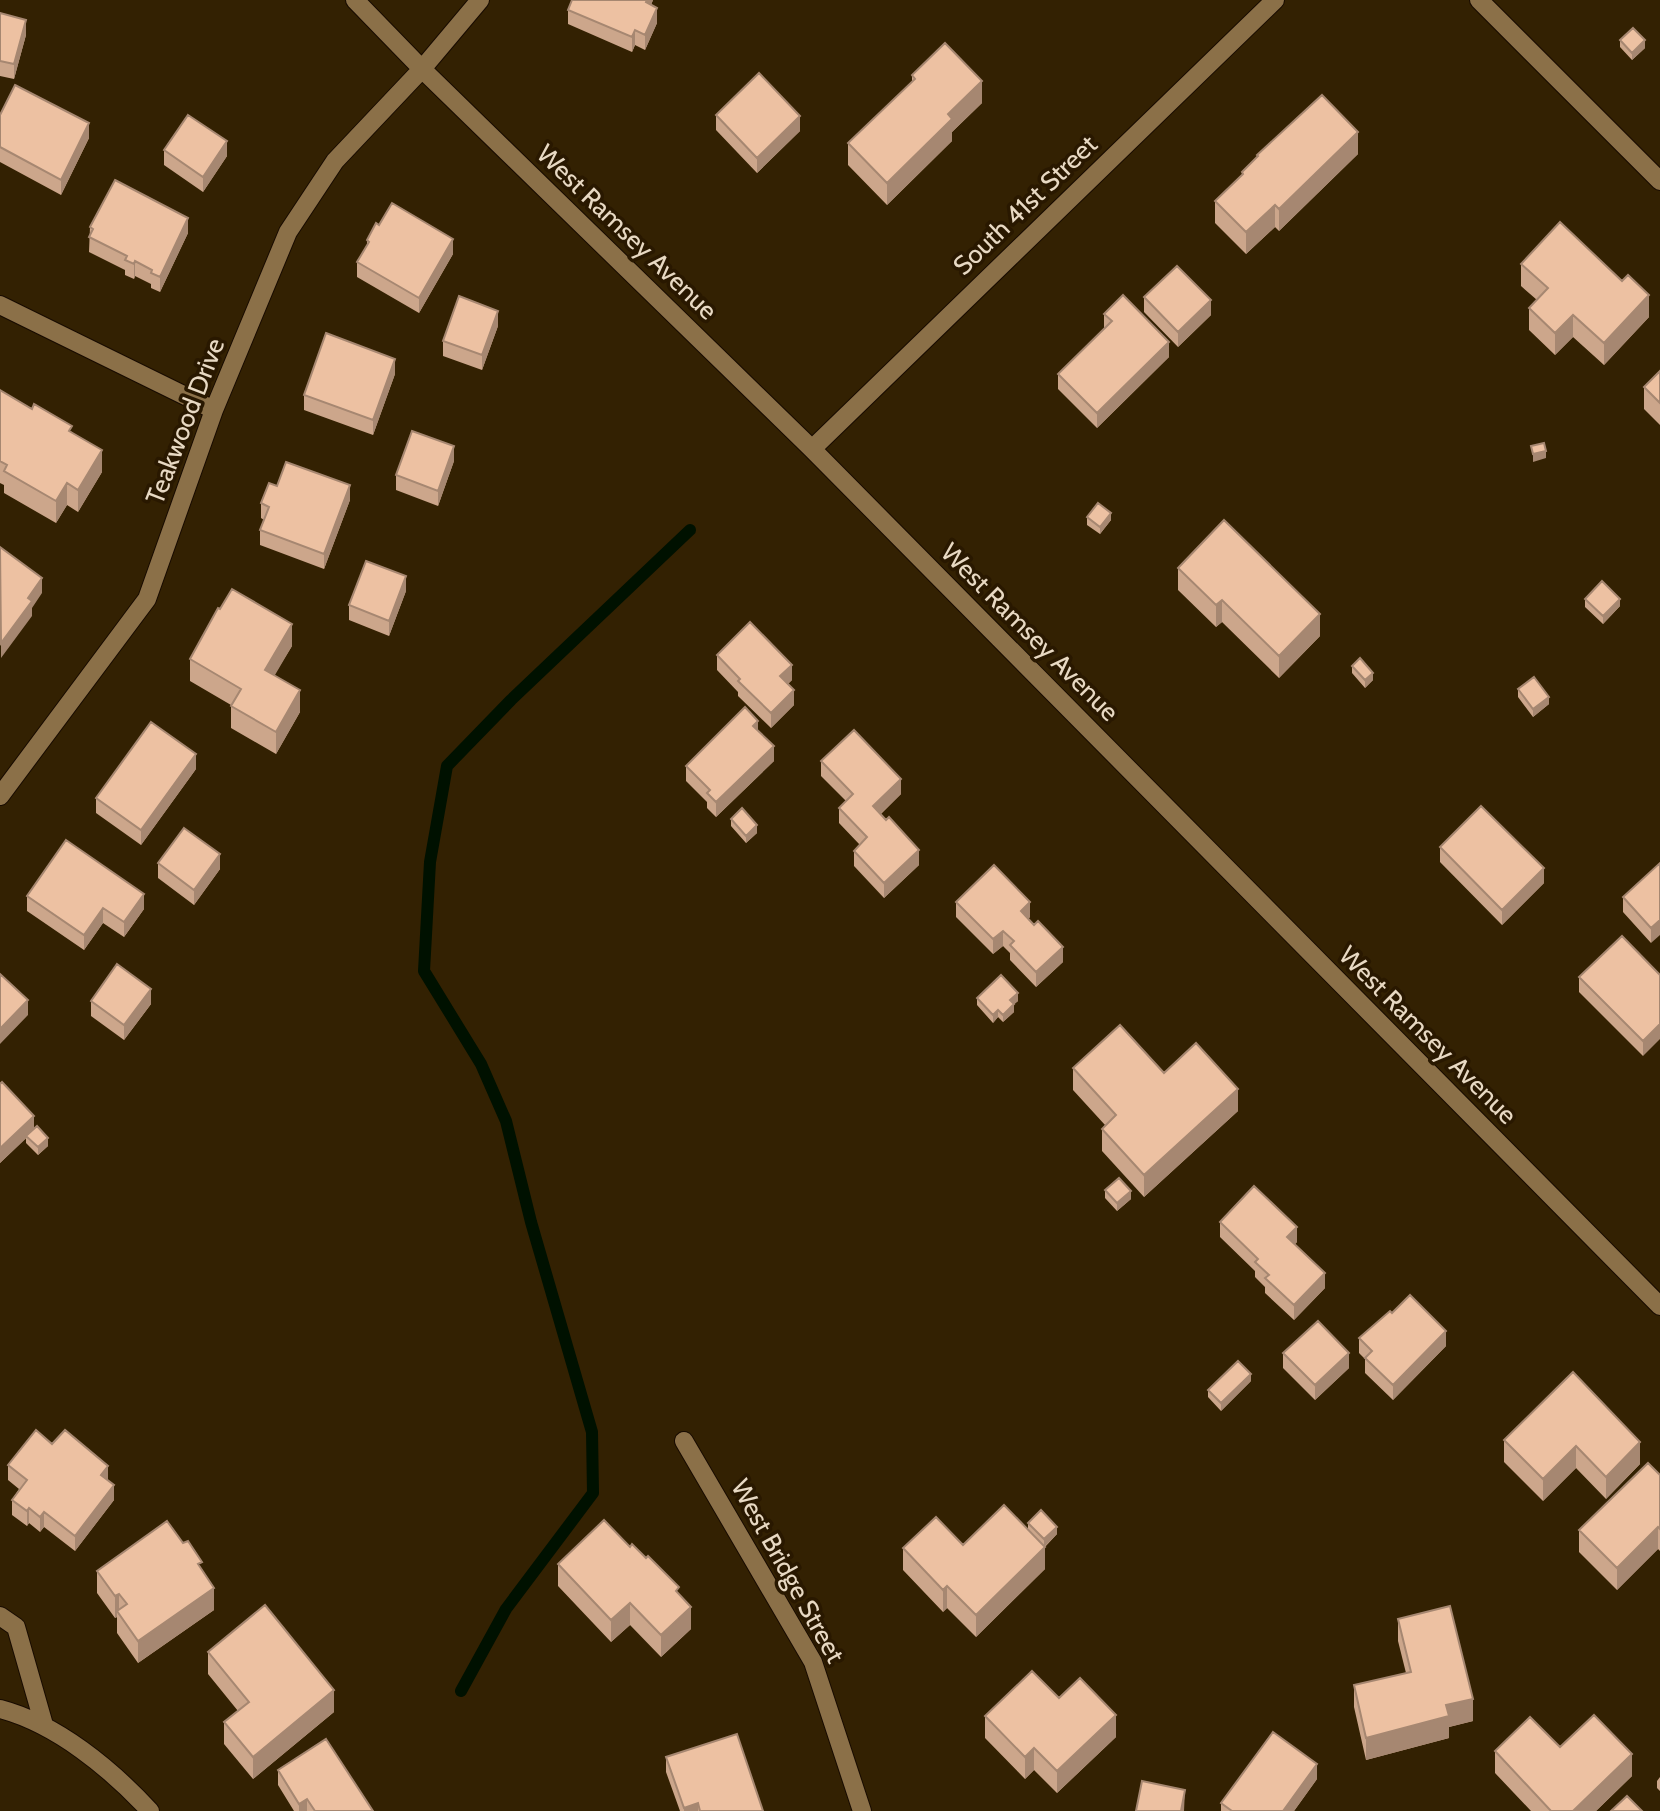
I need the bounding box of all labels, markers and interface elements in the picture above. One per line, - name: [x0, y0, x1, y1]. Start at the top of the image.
- street label: South 41st Street: [946, 128, 1104, 282]
- street label: West Ramsey Avenue: [530, 138, 724, 326]
- street label: Teakwood Drive: [139, 333, 231, 509]
- street label: West Ramsey Avenue: [934, 536, 1126, 728]
- street label: West Ramsey Avenue: [1332, 939, 1524, 1131]
- street label: West Bridge Street: [724, 1474, 852, 1668]

